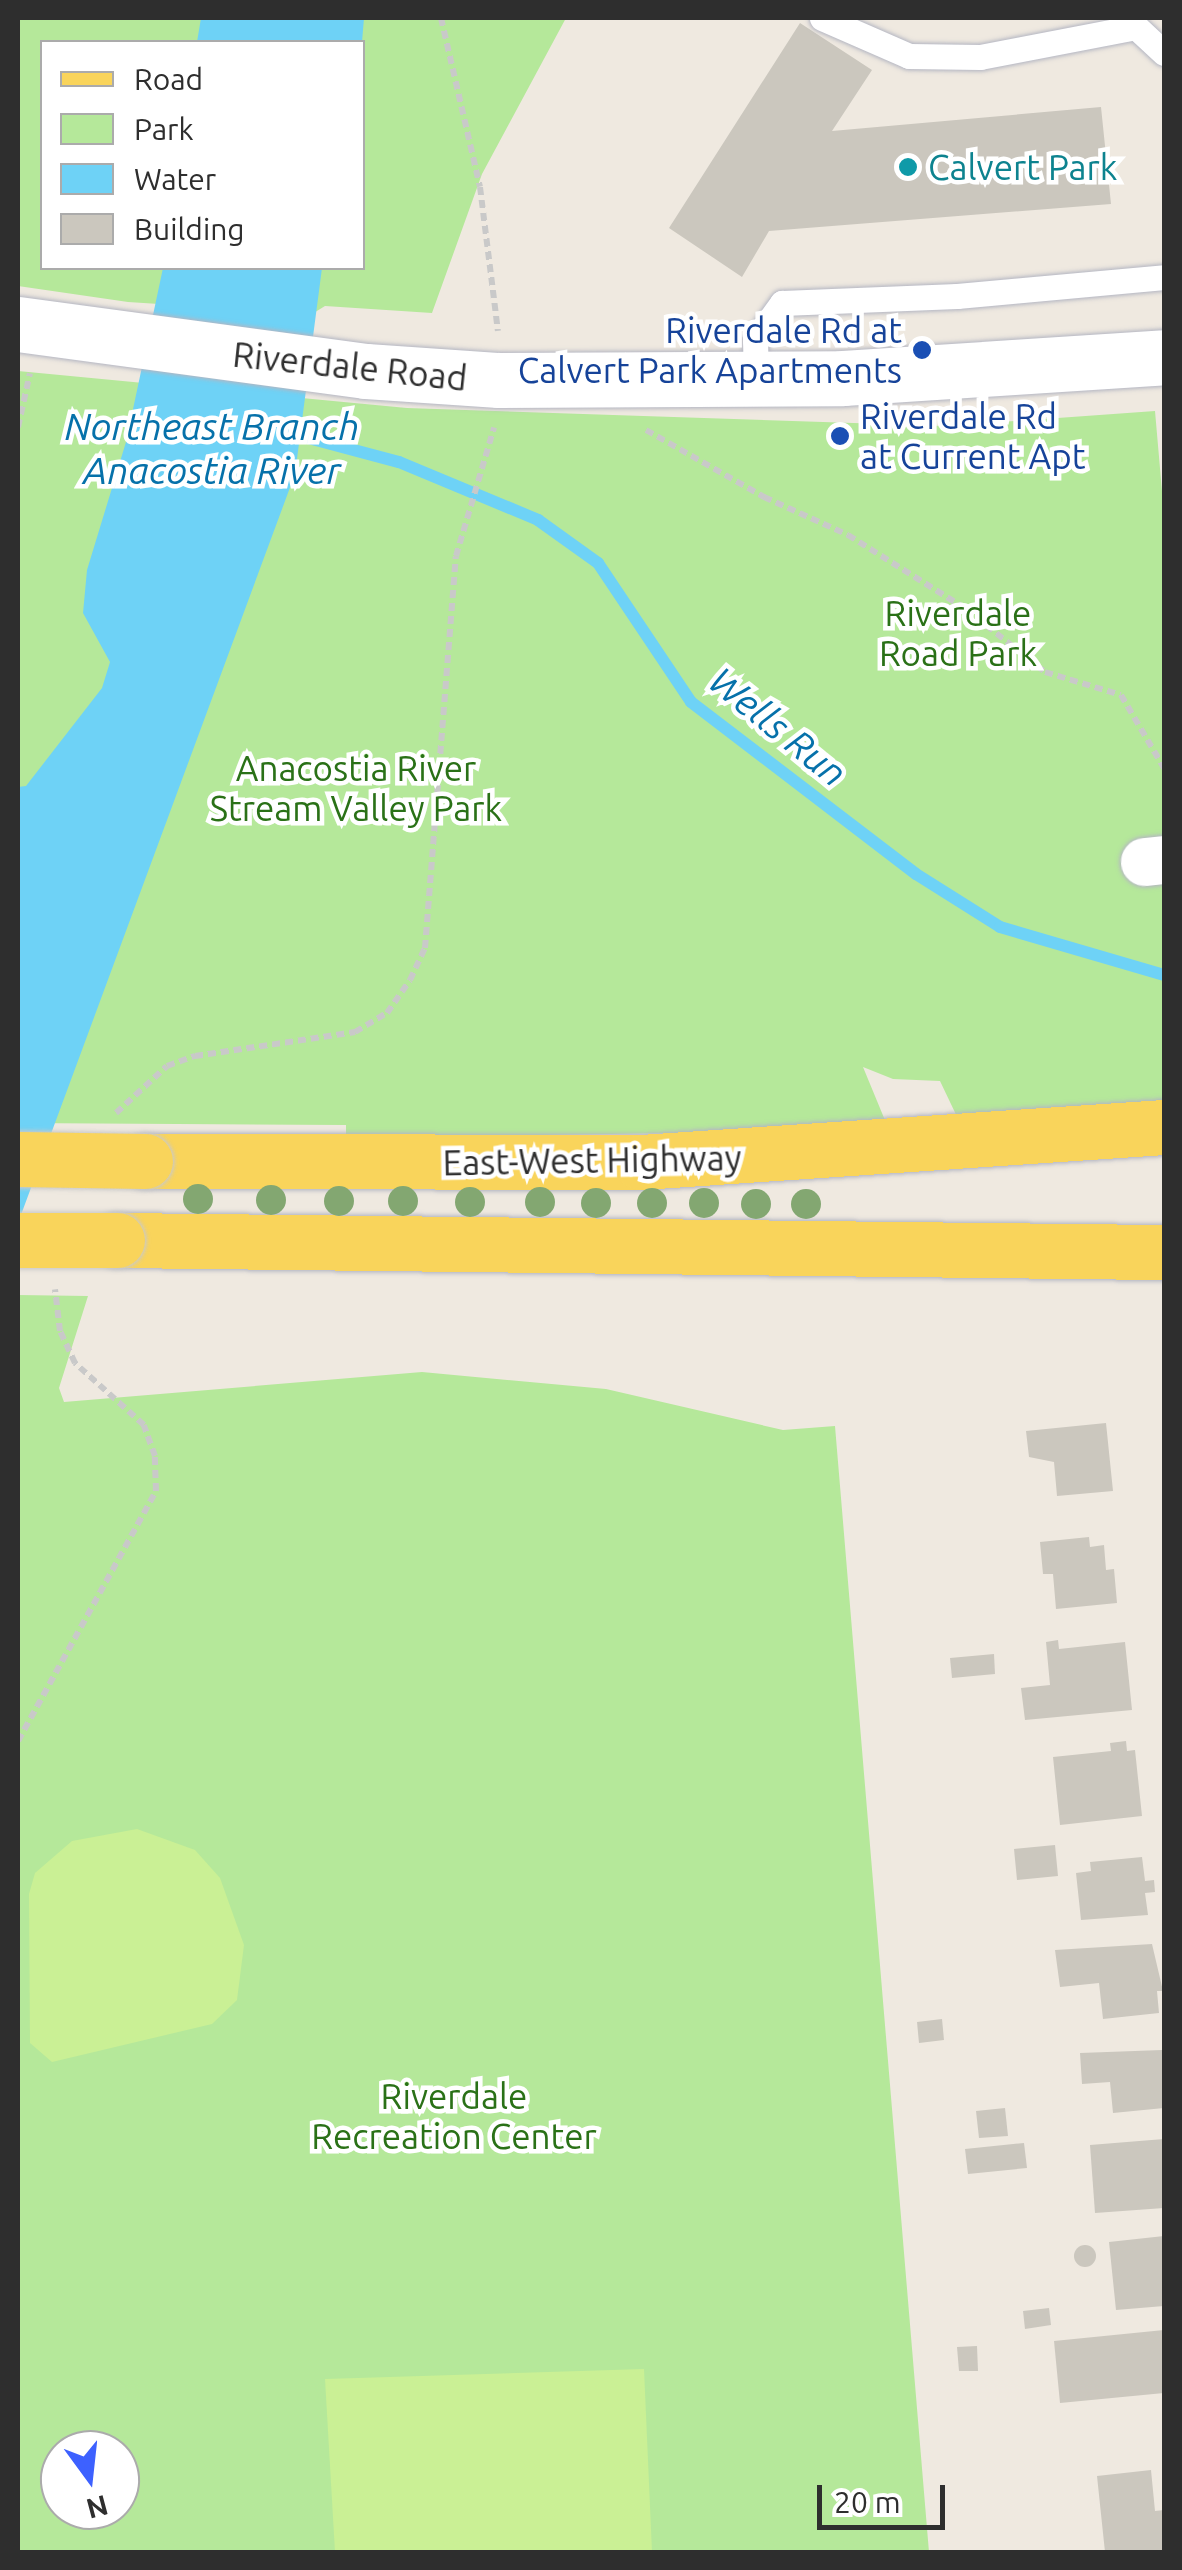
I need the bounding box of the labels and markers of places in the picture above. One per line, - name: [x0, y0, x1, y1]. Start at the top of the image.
- place label: Calvert Park: [928, 146, 1118, 188]
- marker: Calvert Park: [897, 156, 919, 178]
- place label: Riverdale Rd at Calvert Park Apartments: [518, 309, 902, 391]
- marker: Riverdale Rd at Calvert Park Apartments: [911, 339, 933, 361]
- place label: Riverdale Rd at Current Apt: [860, 395, 1085, 477]
- marker: Riverdale Rd at Current Apt: [829, 425, 851, 447]

